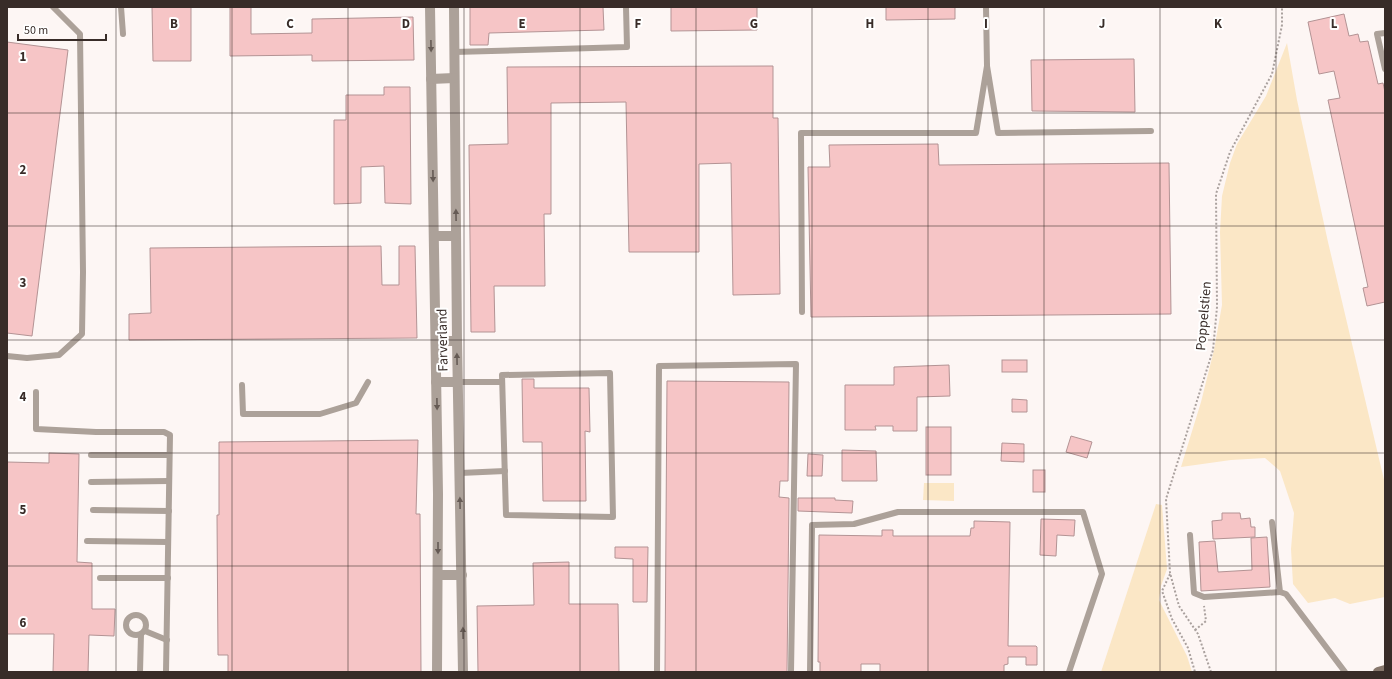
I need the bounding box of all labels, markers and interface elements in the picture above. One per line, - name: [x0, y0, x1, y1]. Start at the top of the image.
- text: B: [170, 15, 178, 33]
- text: C: [286, 15, 294, 33]
- text: D: [402, 15, 410, 33]
- text: E: [518, 15, 526, 33]
- text: F: [635, 15, 642, 33]
- text: G: [750, 15, 758, 33]
- text: H: [866, 15, 874, 33]
- text: I: [984, 15, 988, 33]
- text: J: [1099, 15, 1105, 33]
- text: K: [1214, 15, 1223, 33]
- text: L: [1331, 15, 1338, 33]
- scale bar: [18, 16, 106, 42]
- text: 50 m: [24, 22, 48, 39]
- one-way arrow: [428, 40, 434, 53]
- text: 1: [20, 48, 27, 66]
- text: 2: [20, 161, 27, 179]
- one-way arrow: [430, 170, 436, 183]
- one-way arrow: [453, 208, 459, 221]
- text: 3: [20, 274, 27, 292]
- street label: Poppelstien: [1191, 280, 1217, 352]
- street label: Farverland: [432, 308, 454, 372]
- one-way arrow: [454, 353, 461, 365]
- text: 4: [20, 388, 27, 406]
- one-way arrow: [434, 398, 440, 411]
- one-way arrow: [457, 496, 463, 509]
- text: 5: [20, 501, 27, 519]
- one-way arrow: [435, 542, 441, 555]
- text: 6: [20, 614, 27, 632]
- one-way arrow: [459, 627, 466, 639]

